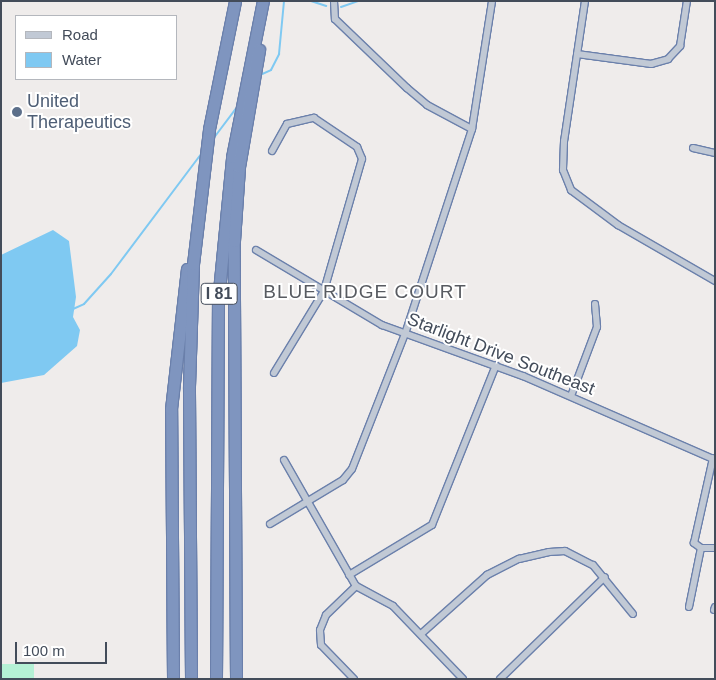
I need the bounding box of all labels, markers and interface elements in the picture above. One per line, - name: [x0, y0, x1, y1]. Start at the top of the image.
- legend: [15, 15, 178, 80]
- text: Road: [62, 26, 98, 43]
- text: Water: [62, 51, 101, 68]
- place label: United Therapeutics: [27, 91, 131, 134]
- marker: United Therapeutics: [11, 106, 23, 118]
- road number: I 81: [200, 280, 238, 308]
- district label: BLUE RIDGE COURT: [261, 281, 469, 303]
- street label: Starlight Drive Southeast: [404, 308, 598, 400]
- scale bar: [18, 632, 110, 664]
- text: 100 m: [23, 642, 65, 659]

